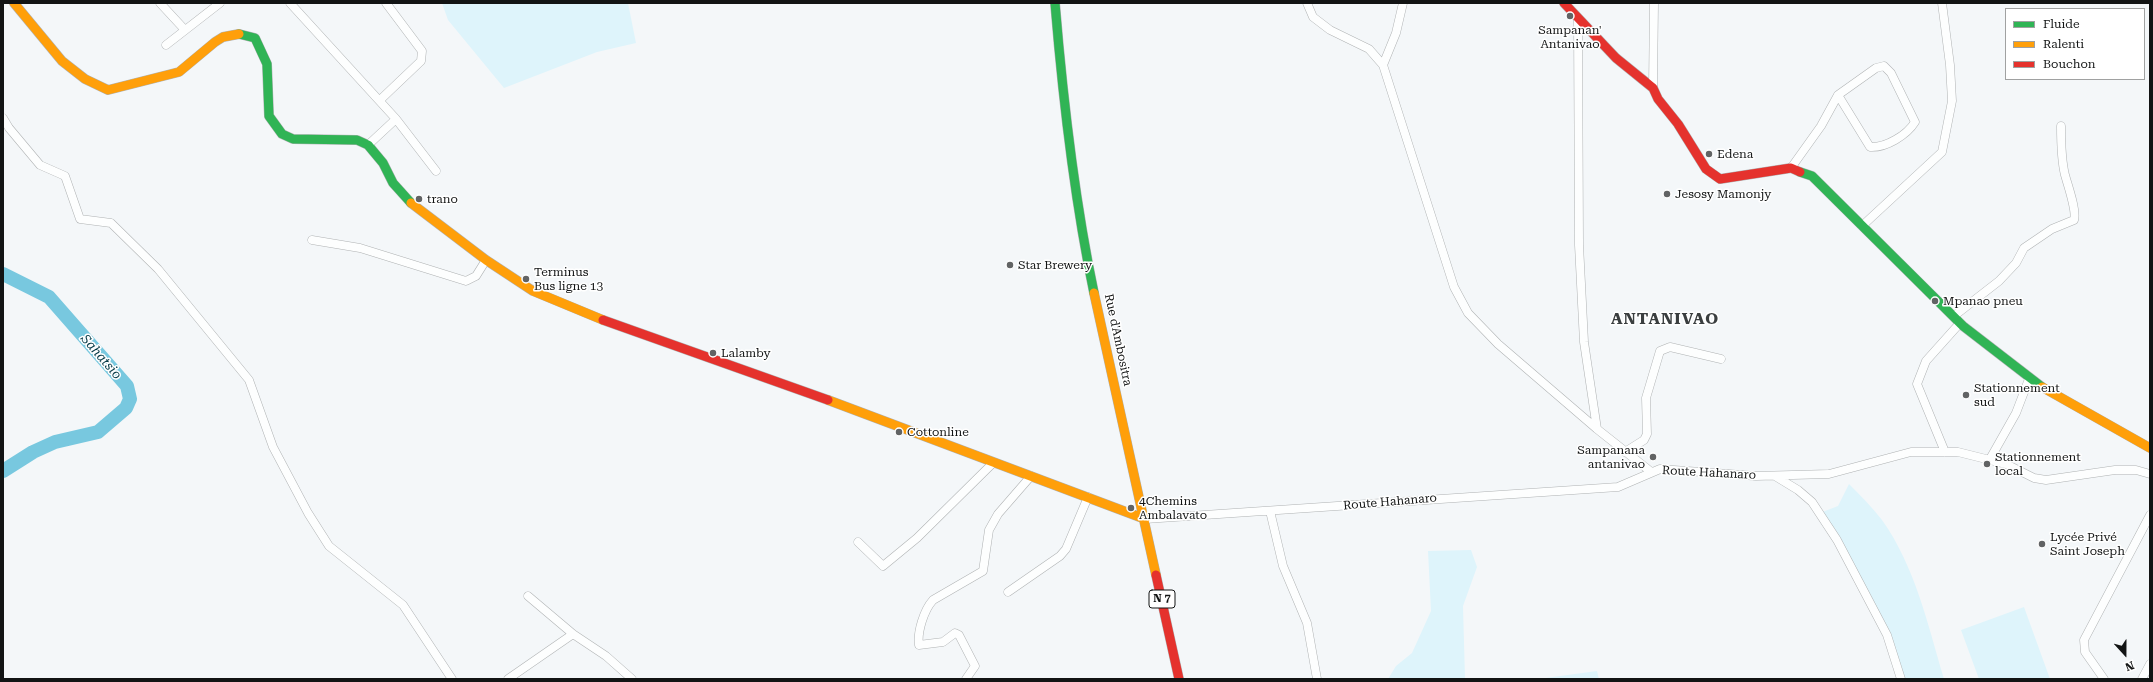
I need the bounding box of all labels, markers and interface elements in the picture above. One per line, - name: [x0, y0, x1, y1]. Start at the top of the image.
- legend: [2005, 8, 2145, 80]
- marker: Sampanan' Antanivao: [1565, 11, 1575, 21]
- text: Fluide: [2043, 17, 2080, 31]
- place label: Sampanan' Antanivao: [1538, 23, 1602, 51]
- text: Ralenti: [2043, 37, 2084, 51]
- text: Bouchon: [2043, 57, 2096, 71]
- place label: Edena: [1717, 147, 1753, 161]
- marker: Edena: [1704, 149, 1714, 159]
- place label: Jesosy Mamonjy: [1675, 187, 1771, 201]
- marker: Jesosy Mamonjy: [1662, 189, 1672, 199]
- place label: trano: [427, 192, 458, 206]
- marker: trano: [414, 194, 424, 204]
- place label: Star Brewery: [1018, 258, 1092, 272]
- marker: Star Brewery: [1005, 260, 1015, 270]
- place label: Terminus Bus ligne 13: [534, 265, 603, 293]
- marker: Terminus Bus ligne 13: [521, 274, 531, 284]
- street label: Rue d'Ambositra: [1101, 293, 1135, 387]
- place label: Mpanao pneu: [1943, 294, 2023, 308]
- marker: Mpanao pneu: [1930, 296, 1940, 306]
- district label: ANTANIVAO: [1611, 309, 1719, 329]
- water label: Sahatsio: [77, 331, 125, 383]
- place label: Lalamby: [721, 346, 771, 360]
- marker: Lalamby: [708, 348, 718, 358]
- place label: Stationnement sud: [1974, 381, 2060, 409]
- marker: Stationnement sud: [1961, 390, 1971, 400]
- place label: Cottonline: [907, 425, 969, 439]
- marker: Cottonline: [894, 427, 904, 437]
- place label: Sampanana antanivao: [1577, 443, 1645, 471]
- place label: Stationnement local: [1995, 450, 2081, 478]
- marker: Sampanana antanivao: [1648, 452, 1658, 462]
- marker: Stationnement local: [1982, 459, 1992, 469]
- street label: Route Hahanaro: [1662, 463, 1756, 483]
- street label: Route Hahanaro: [1343, 491, 1437, 513]
- place label: 4Chemins Ambalavato: [1139, 494, 1207, 522]
- marker: 4Chemins Ambalavato: [1126, 503, 1136, 513]
- place label: Lycée Privé Saint Joseph: [2050, 530, 2125, 558]
- marker: Lycée Privé Saint Joseph: [2037, 539, 2047, 549]
- road number: N 7: [1149, 590, 1175, 608]
- north arrow: [2105, 634, 2145, 674]
- text: N: [2123, 658, 2136, 673]

